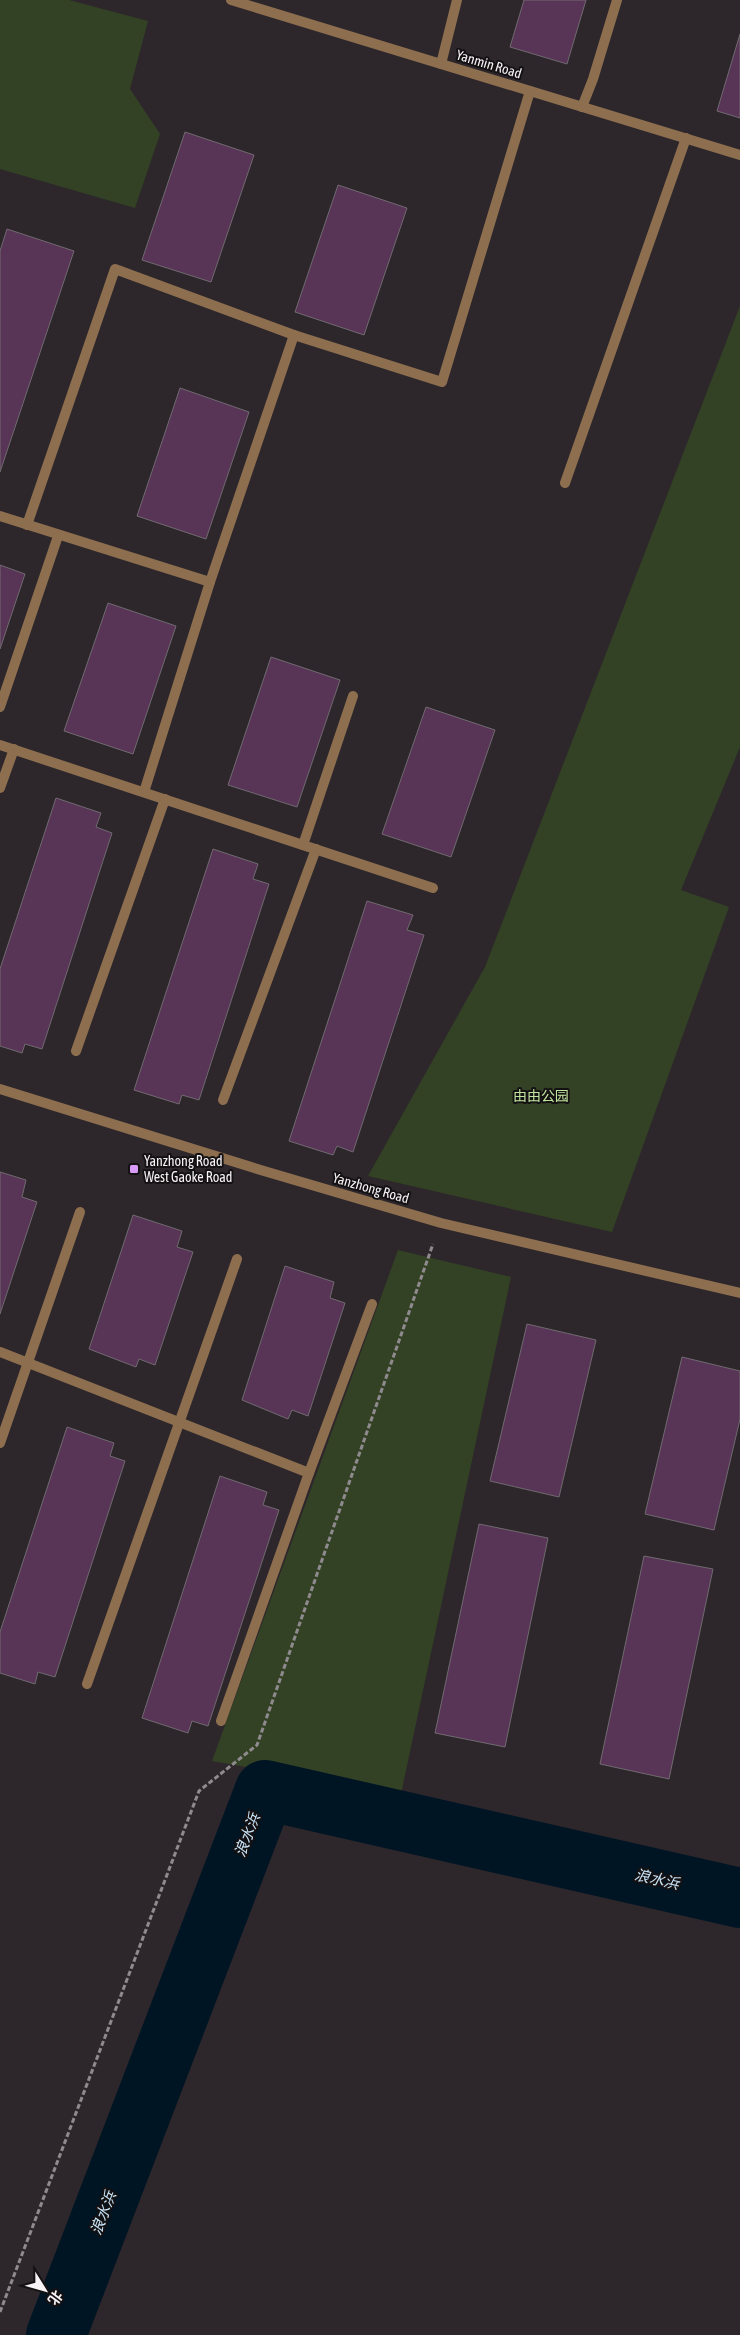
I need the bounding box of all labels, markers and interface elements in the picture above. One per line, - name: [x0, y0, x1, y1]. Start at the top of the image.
- street label: Yanmin Road: [454, 46, 524, 82]
- park label: 由由公园: [513, 1088, 569, 1104]
- place label: Yanzhong Road West Gaoke Road: [144, 1153, 232, 1185]
- marker: Yanzhong Road West Gaoke Road: [128, 1163, 140, 1175]
- street label: Yanzhong Road: [331, 1169, 411, 1207]
- water label: 浪水浜: [231, 1809, 264, 1859]
- water label: 浪水浜: [633, 1866, 683, 1893]
- water label: 浪水浜: [87, 2187, 120, 2237]
- north arrow: [20, 2265, 70, 2315]
- text: 北: [45, 2287, 66, 2308]

